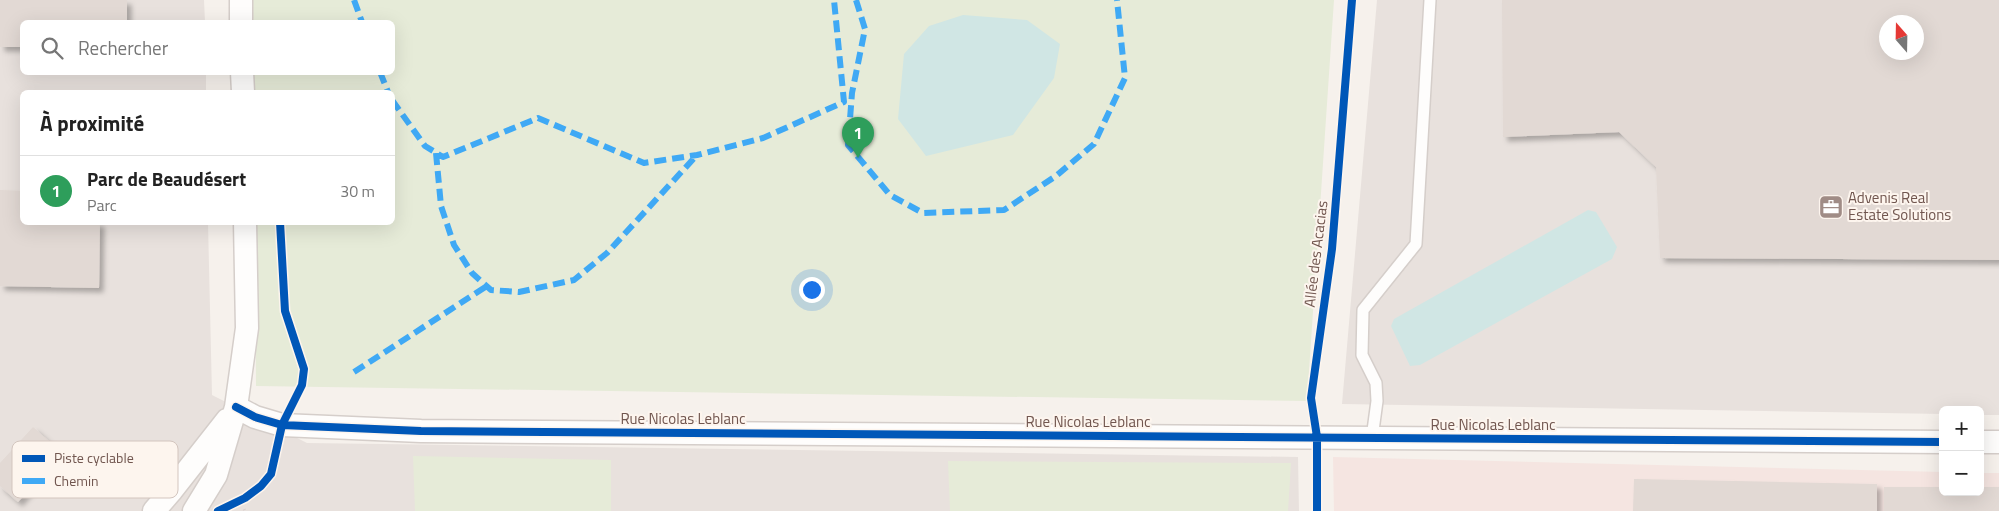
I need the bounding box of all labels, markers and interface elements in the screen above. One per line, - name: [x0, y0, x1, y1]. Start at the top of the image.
- north arrow: [1879, 15, 1924, 60]
- search box: [20, 20, 395, 75]
- text: Rechercher: [78, 33, 168, 62]
- icon: search: [38, 34, 66, 62]
- text: À proximité: [40, 107, 144, 139]
- pin: 1: [842, 117, 874, 158]
- text: Parc de Beaudésert: [87, 164, 246, 193]
- text: 1: [52, 179, 60, 203]
- text: 30 m: [340, 179, 375, 203]
- place label: Advenis Real Estate Solutions: [1848, 186, 1951, 226]
- text: Parc: [87, 193, 117, 217]
- office icon: Advenis Real Estate Solutions: [1818, 194, 1844, 220]
- street label: Allée des Acacias: [1298, 199, 1333, 309]
- your location: [799, 277, 825, 303]
- map controls: [1939, 406, 1984, 496]
- button: +: [1939, 406, 1984, 451]
- street label: Rue Nicolas Leblanc: [620, 407, 746, 430]
- street label: Rue Nicolas Leblanc: [1025, 410, 1151, 433]
- street label: Rue Nicolas Leblanc: [1430, 413, 1556, 436]
- legend: [12, 441, 178, 498]
- text: Piste cyclable: [54, 447, 134, 468]
- button: −: [1939, 451, 1984, 496]
- text: Chemin: [54, 470, 99, 491]

